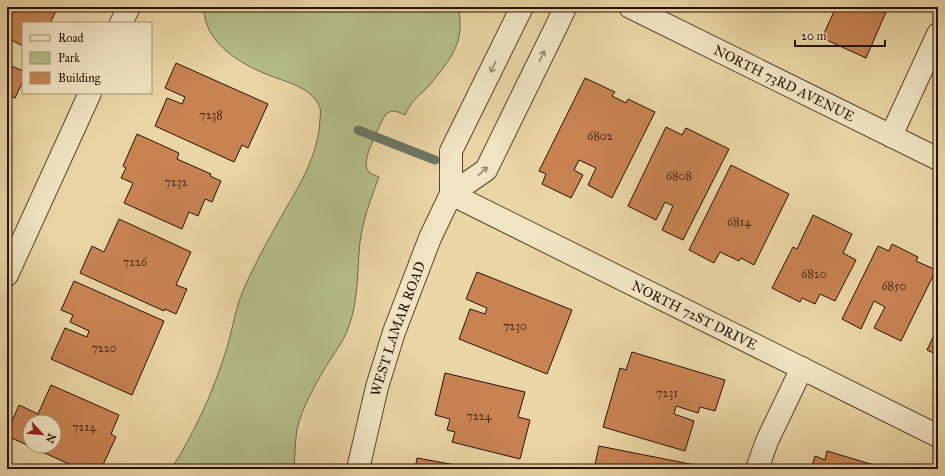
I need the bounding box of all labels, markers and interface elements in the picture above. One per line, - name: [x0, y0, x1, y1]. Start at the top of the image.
- legend: [22, 22, 152, 94]
- scale bar: [795, 22, 885, 48]
- text: 20 m: [801, 29, 827, 43]
- text: Road: [58, 31, 84, 45]
- street label: NORTH 73RD AVENUE: [711, 41, 857, 125]
- one-way arrow: [539, 50, 546, 62]
- text: Park: [58, 51, 80, 65]
- one-way arrow: [489, 61, 496, 73]
- text: Building: [58, 71, 101, 86]
- house number: 7238: [199, 108, 223, 122]
- house number: 6802: [587, 129, 613, 143]
- one-way arrow: [478, 167, 488, 176]
- house number: 6808: [666, 169, 692, 183]
- house number: 7232: [164, 175, 188, 189]
- house number: 6814: [727, 215, 751, 229]
- house number: 7226: [123, 255, 148, 269]
- street label: WEST LAMAR ROAD: [367, 259, 429, 398]
- house number: 6820: [801, 267, 827, 281]
- street label: NORTH 72ST DRIVE: [629, 277, 760, 353]
- house number: 6850: [881, 279, 907, 293]
- house number: 7230: [503, 319, 527, 333]
- house number: 7220: [91, 341, 117, 355]
- house number: 7231: [656, 386, 678, 400]
- house number: 7224: [467, 409, 492, 423]
- north arrow: [22, 414, 62, 454]
- house number: 7214: [72, 420, 96, 434]
- text: N: [42, 431, 58, 446]

